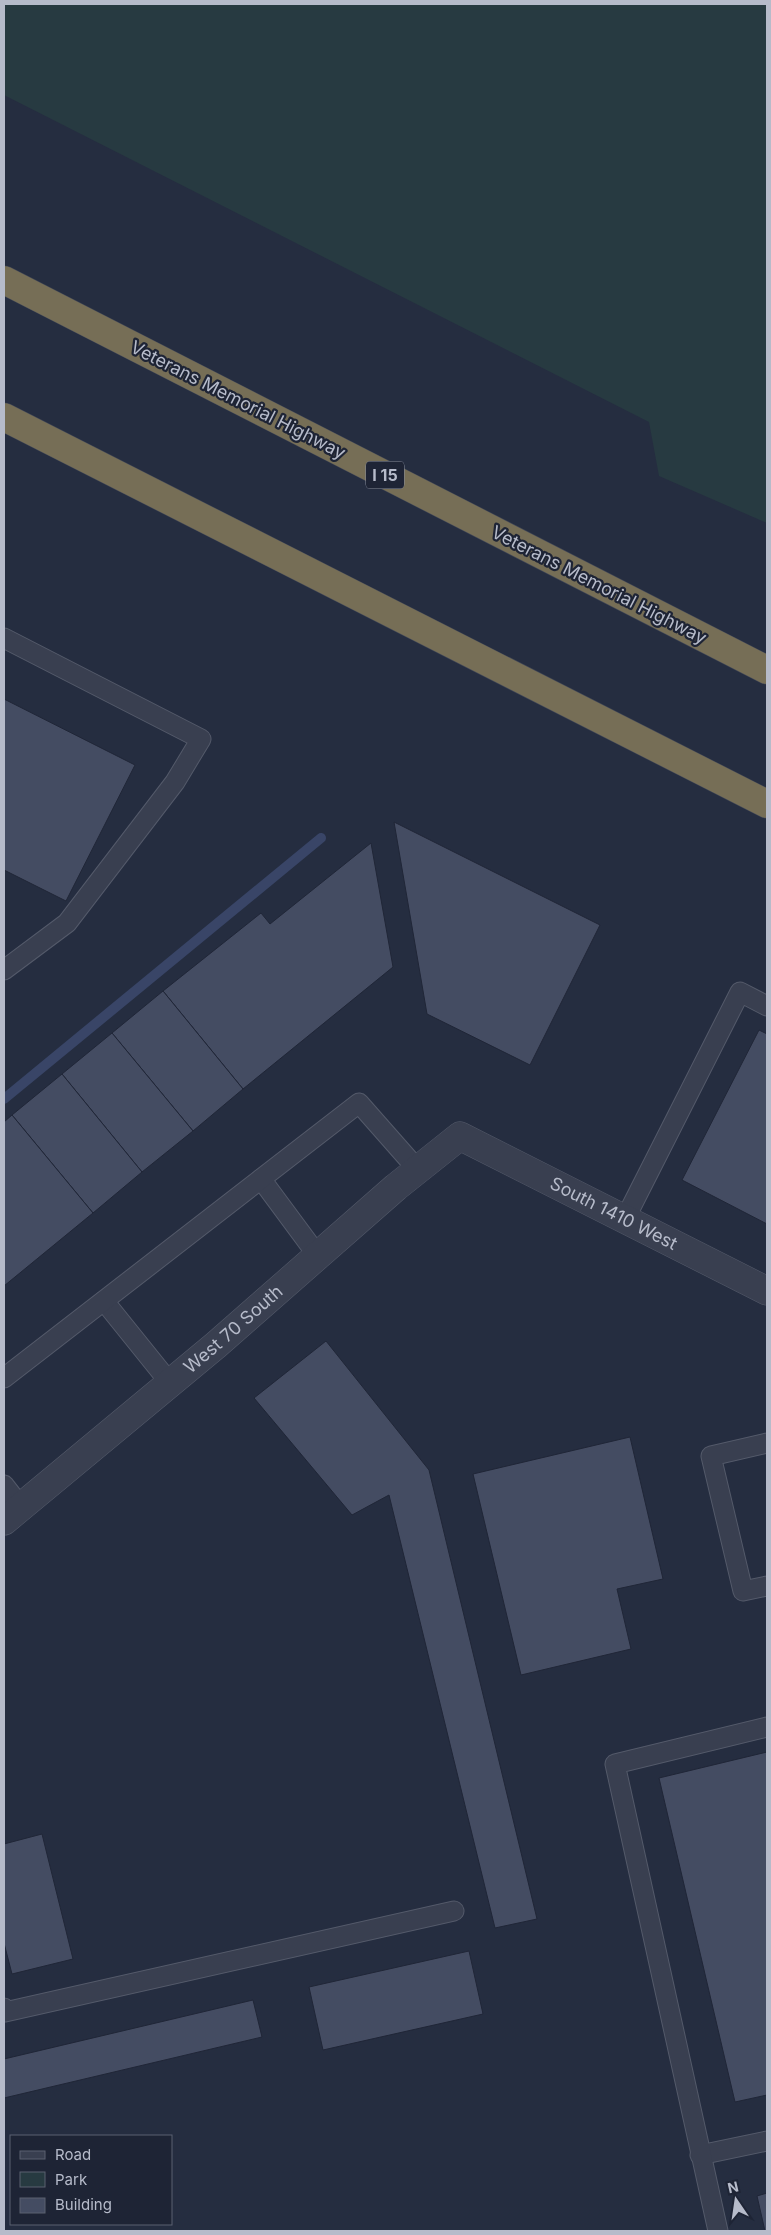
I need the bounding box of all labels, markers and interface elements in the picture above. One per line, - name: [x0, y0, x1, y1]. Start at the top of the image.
- street label: Veterans Memorial Highway: [127, 336, 349, 463]
- road number: I 15: [366, 462, 404, 488]
- street label: Veterans Memorial Highway: [488, 521, 710, 648]
- street label: South 1410 West: [547, 1172, 681, 1254]
- street label: West 70 South: [179, 1280, 287, 1377]
- legend: [10, 2135, 172, 2225]
- text: Road: [55, 2145, 91, 2164]
- text: Park: [55, 2170, 88, 2189]
- north arrow: [711, 2175, 761, 2225]
- text: N: [726, 2177, 740, 2196]
- text: Building: [55, 2195, 112, 2214]

